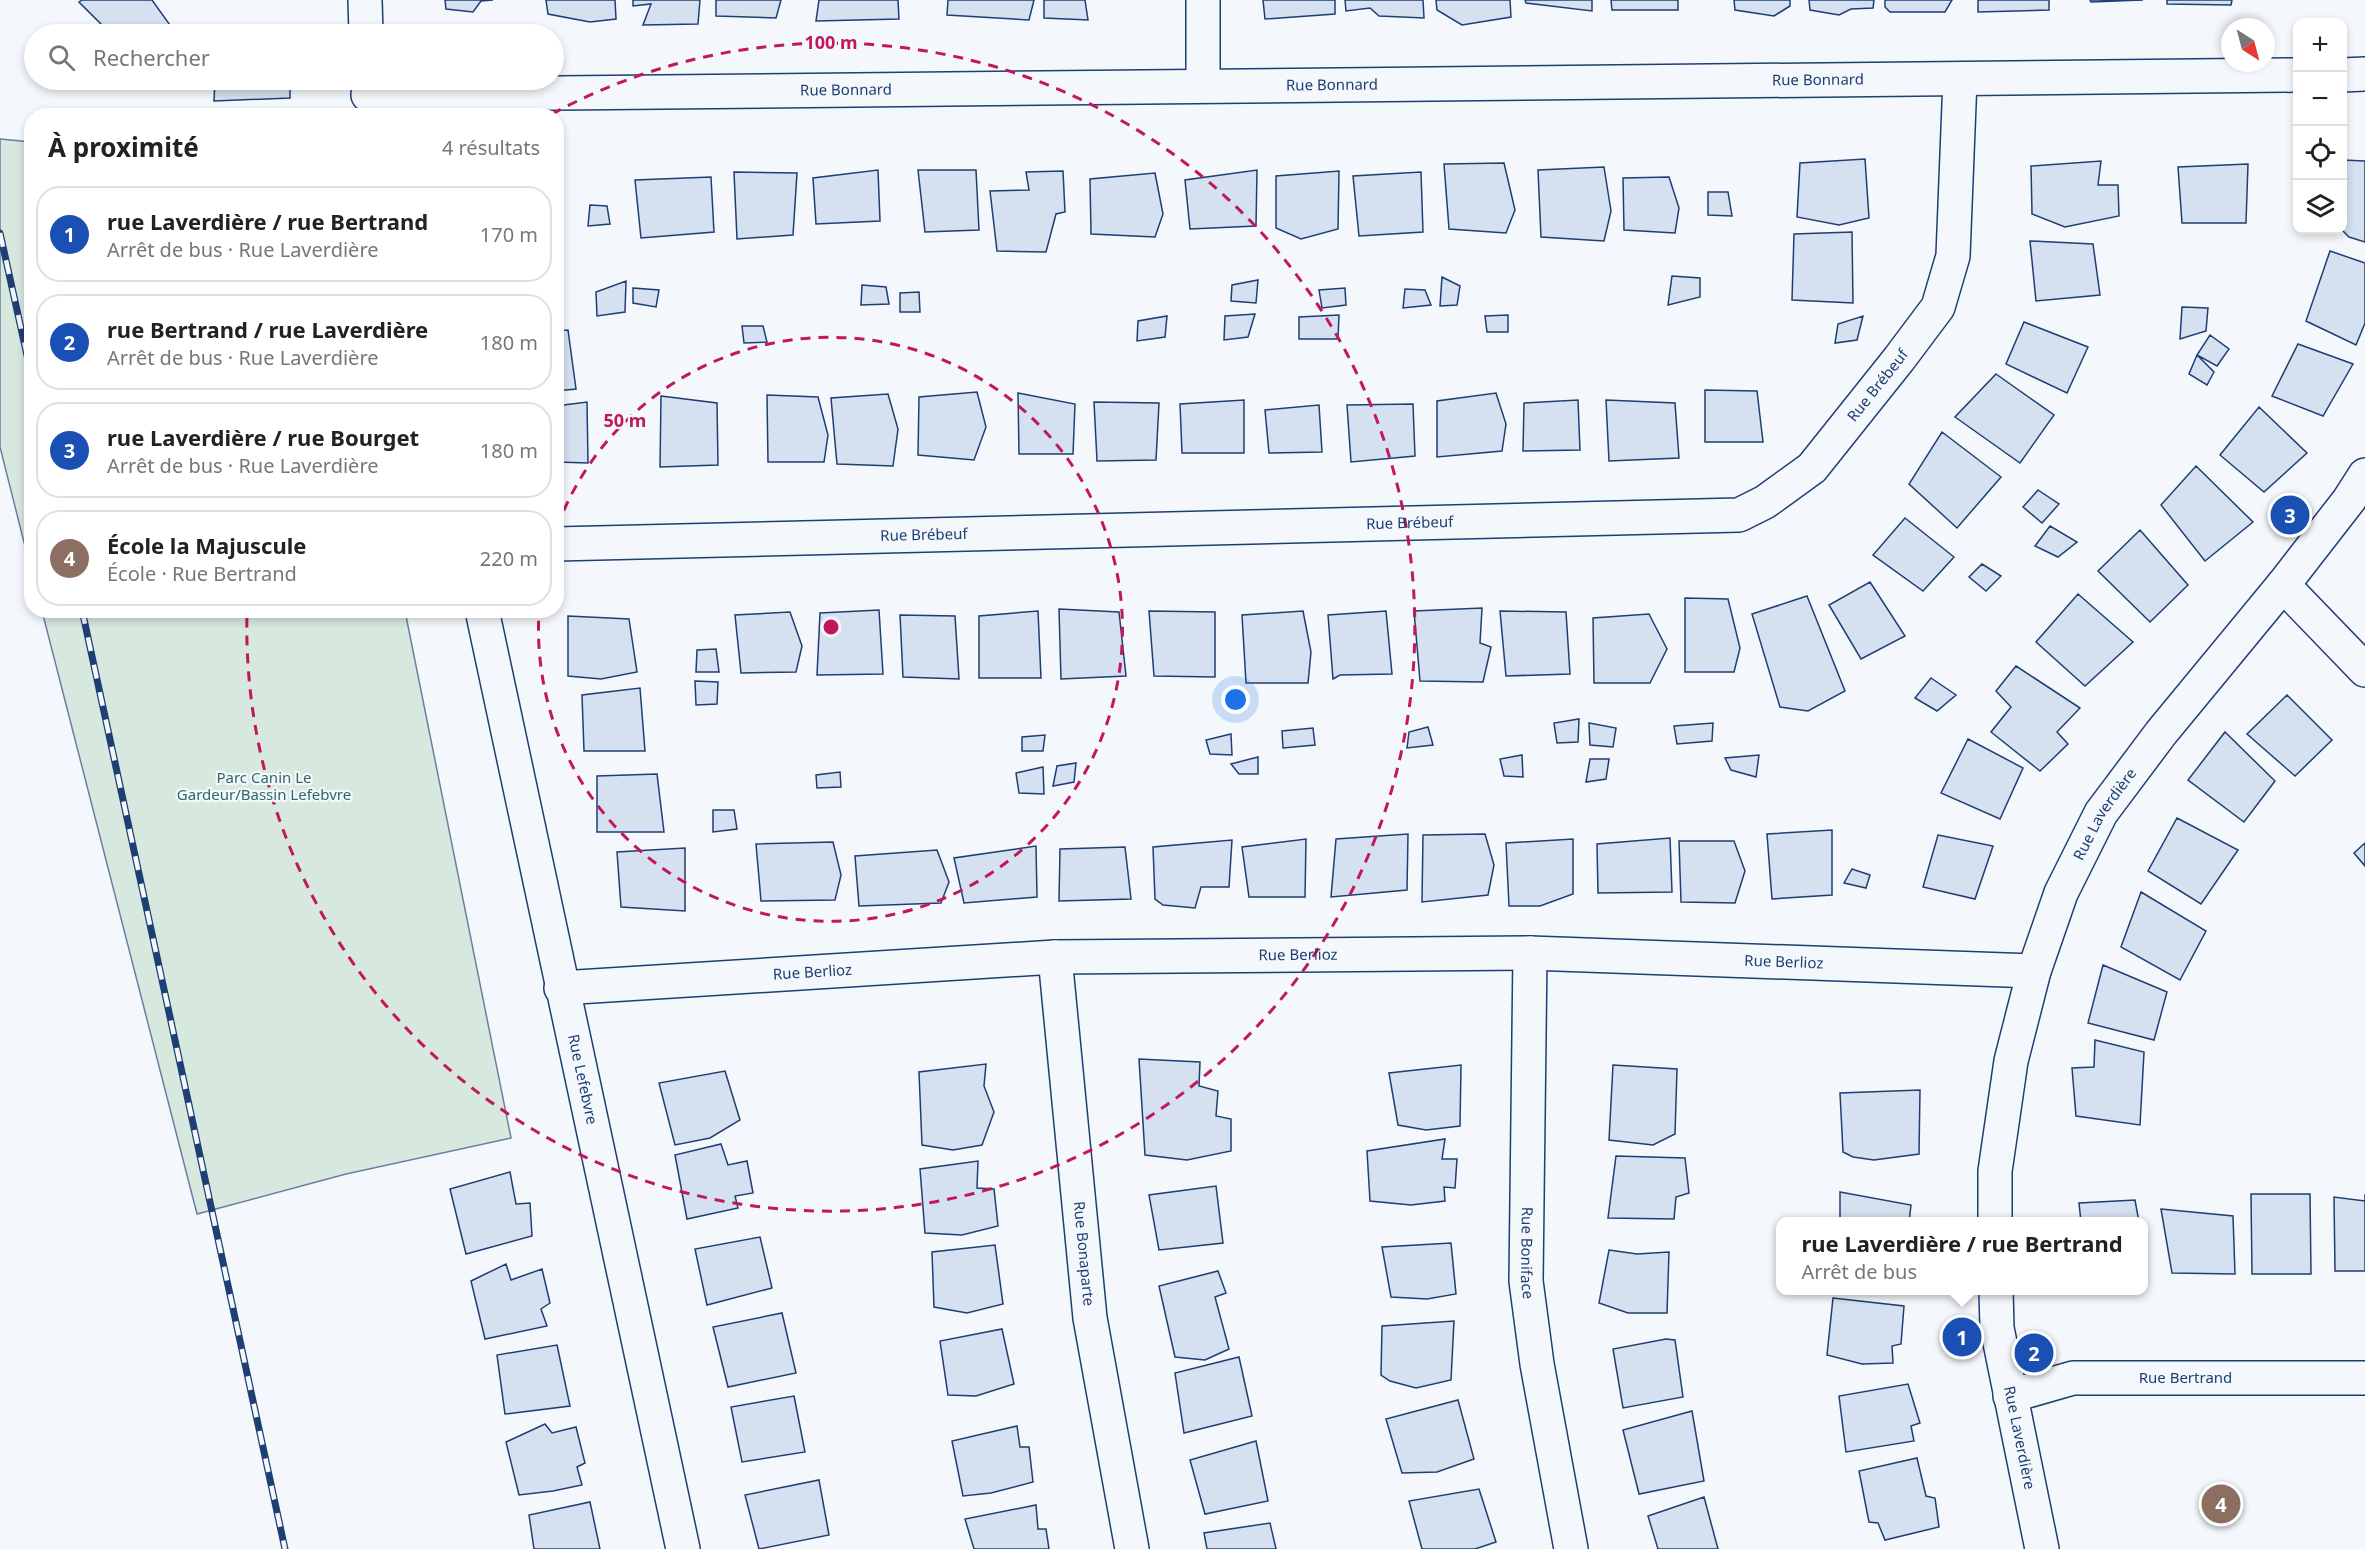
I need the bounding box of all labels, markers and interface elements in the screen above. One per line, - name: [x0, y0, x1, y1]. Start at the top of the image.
- north arrow: [2221, 18, 2275, 72]
- map controls: [2293, 18, 2347, 234]
- button: +: [2293, 18, 2347, 72]
- search box: [24, 24, 564, 90]
- text: 100 m: [804, 30, 858, 54]
- icon: search: [45, 41, 78, 74]
- text: Rechercher: [93, 42, 210, 72]
- street label: Rue Bonnard: [1772, 68, 1864, 89]
- button: −: [2293, 72, 2347, 126]
- street label: Rue Bonnard: [1286, 74, 1378, 94]
- street label: Rue Bonnard: [800, 79, 892, 100]
- button: locate: [2293, 126, 2347, 180]
- text: À proximité: [48, 129, 199, 165]
- text: 4 résultats: [442, 134, 540, 161]
- button: layers: [2293, 180, 2347, 234]
- text: rue Laverdière / rue Bertrand: [107, 206, 428, 236]
- text: 1: [64, 221, 75, 248]
- text: 170 m: [480, 221, 538, 248]
- text: Arrêt de bus · Rue Laverdière: [107, 236, 379, 263]
- text: rue Bertrand / rue Laverdière: [107, 314, 428, 344]
- text: 2: [64, 329, 75, 356]
- text: 180 m: [480, 329, 538, 356]
- text: Arrêt de bus · Rue Laverdière: [107, 344, 379, 371]
- street label: Rue Brébeuf: [1842, 344, 1913, 425]
- text: 50 m: [604, 408, 646, 432]
- text: rue Laverdière / rue Bourget: [107, 422, 419, 452]
- text: 3: [64, 437, 75, 464]
- text: 180 m: [480, 437, 538, 464]
- text: Arrêt de bus · Rue Laverdière: [107, 452, 379, 479]
- pin: 3: [2270, 492, 2310, 538]
- street label: Rue Brébeuf: [1366, 511, 1454, 533]
- street label: Rue Brébeuf: [880, 523, 969, 545]
- text: École la Majuscule: [107, 530, 306, 560]
- text: 4: [64, 545, 75, 572]
- text: 220 m: [480, 545, 538, 572]
- text: École · Rue Bertrand: [107, 560, 297, 587]
- centre of rings: [821, 617, 841, 637]
- your location: [1221, 685, 1250, 714]
- street label: Rue Laverdière: [2068, 764, 2140, 863]
- park label: Parc Canin Le Gardeur/Bassin Lefebvre: [177, 767, 351, 804]
- street label: Rue Berlioz: [1258, 944, 1338, 964]
- street label: Rue Berlioz: [1744, 950, 1824, 972]
- street label: Rue Berlioz: [772, 959, 853, 984]
- street label: Rue Lefebvre: [564, 1032, 603, 1126]
- street label: Rue Bonaparte: [1070, 1200, 1100, 1307]
- street label: Rue Boniface: [1517, 1207, 1539, 1300]
- popup: [1776, 1217, 2148, 1295]
- text: rue Laverdière / rue Bertrand: [1801, 1228, 2123, 1258]
- text: Arrêt de bus: [1801, 1258, 1917, 1285]
- pin: 1: [1942, 1314, 1982, 1360]
- pin: 2: [2014, 1330, 2054, 1376]
- street label: Rue Bertrand: [2139, 1367, 2232, 1387]
- street label: Rue Laverdière: [2000, 1384, 2041, 1491]
- pin: 4: [2202, 1482, 2240, 1526]

